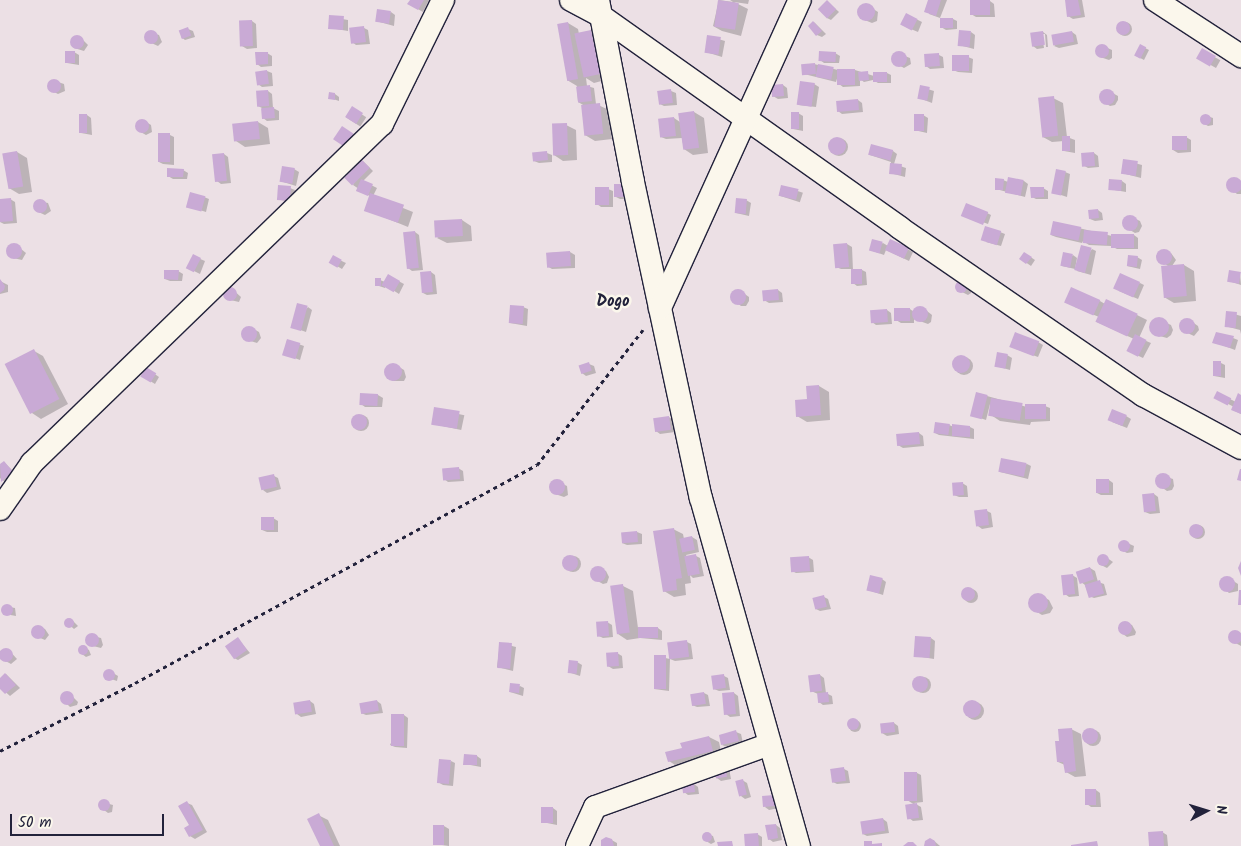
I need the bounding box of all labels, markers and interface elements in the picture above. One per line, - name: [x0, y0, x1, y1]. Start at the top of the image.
- district label: Dogo: [597, 292, 629, 312]
- north arrow: [1181, 786, 1231, 836]
- scale bar: [12, 804, 166, 836]
- text: N: [1210, 804, 1232, 815]
- text: 50 m: [18, 811, 52, 835]

